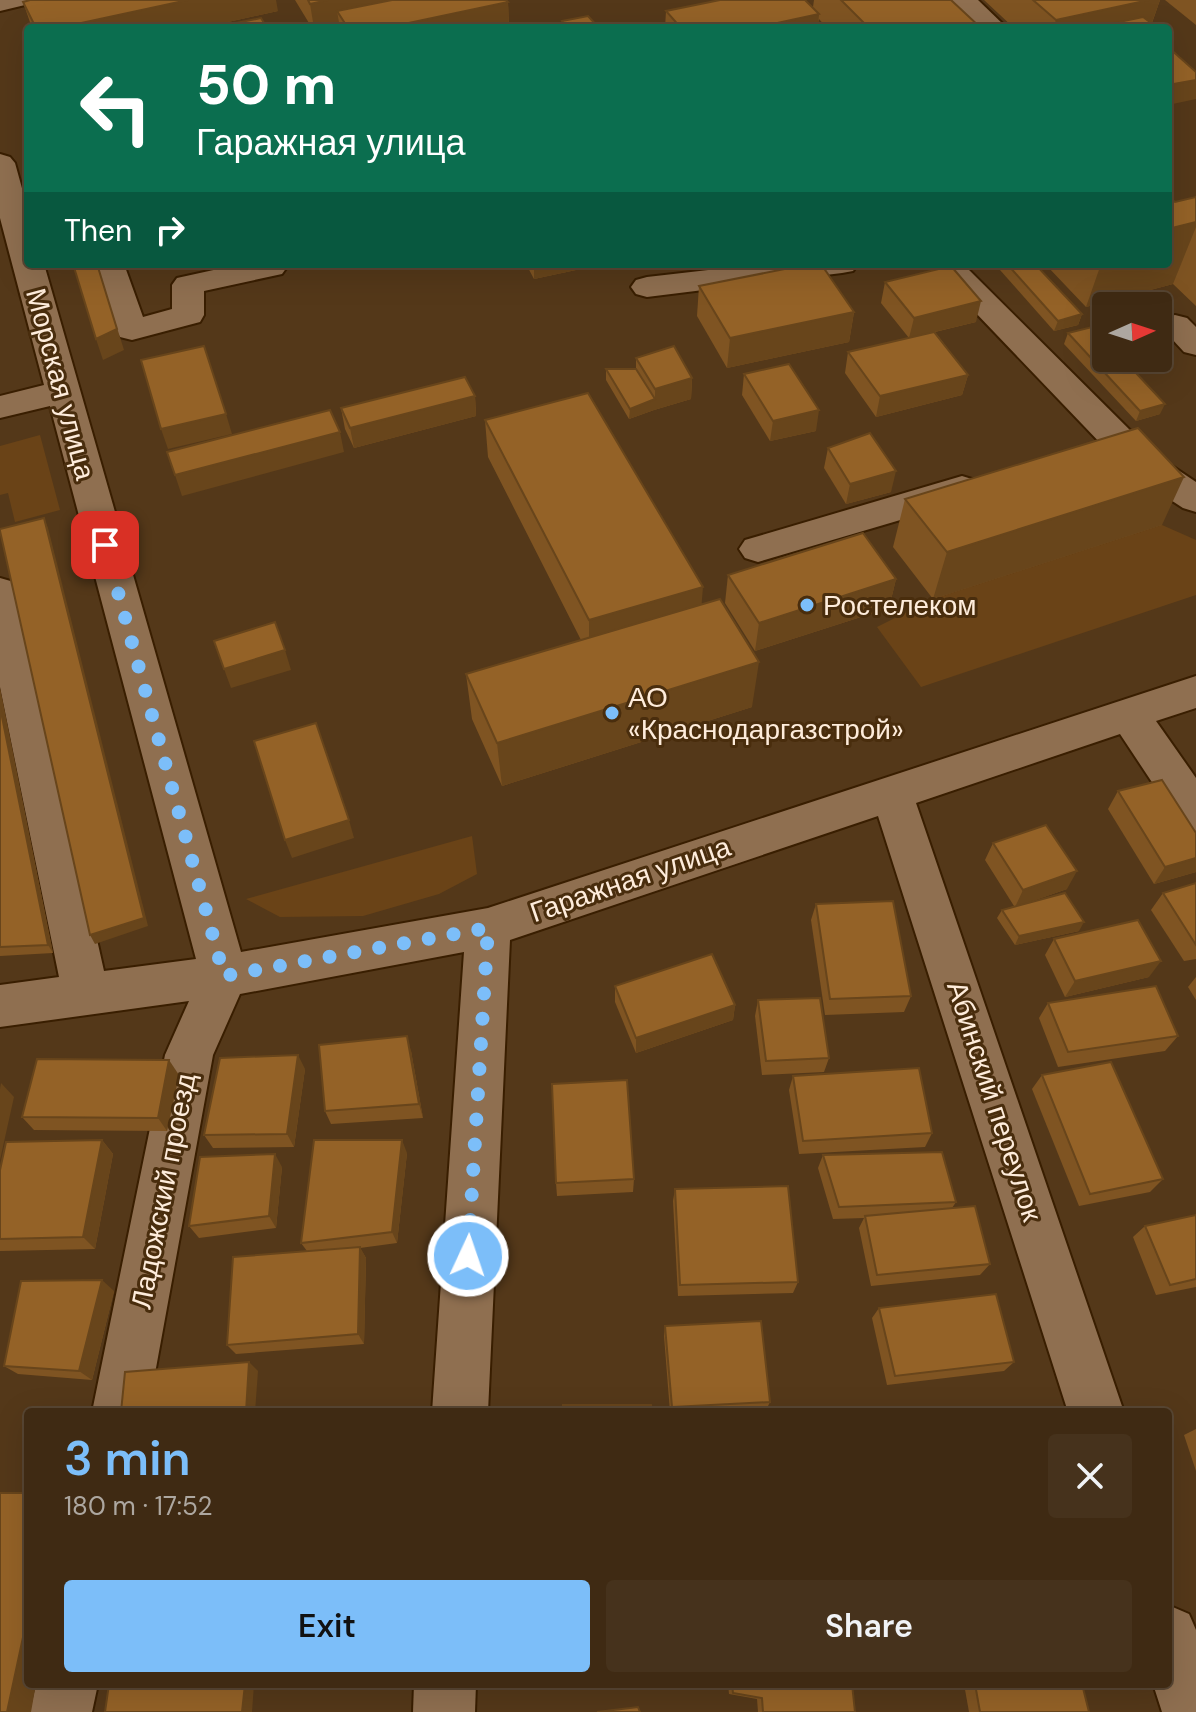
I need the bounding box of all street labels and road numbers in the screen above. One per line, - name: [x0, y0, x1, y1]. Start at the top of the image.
- street label: Морская улица: [17, 284, 104, 484]
- street label: Гаражная улица: [525, 828, 736, 931]
- street label: Абинский переулок: [938, 976, 1051, 1227]
- street label: Ладожский проезд: [123, 1070, 204, 1312]

